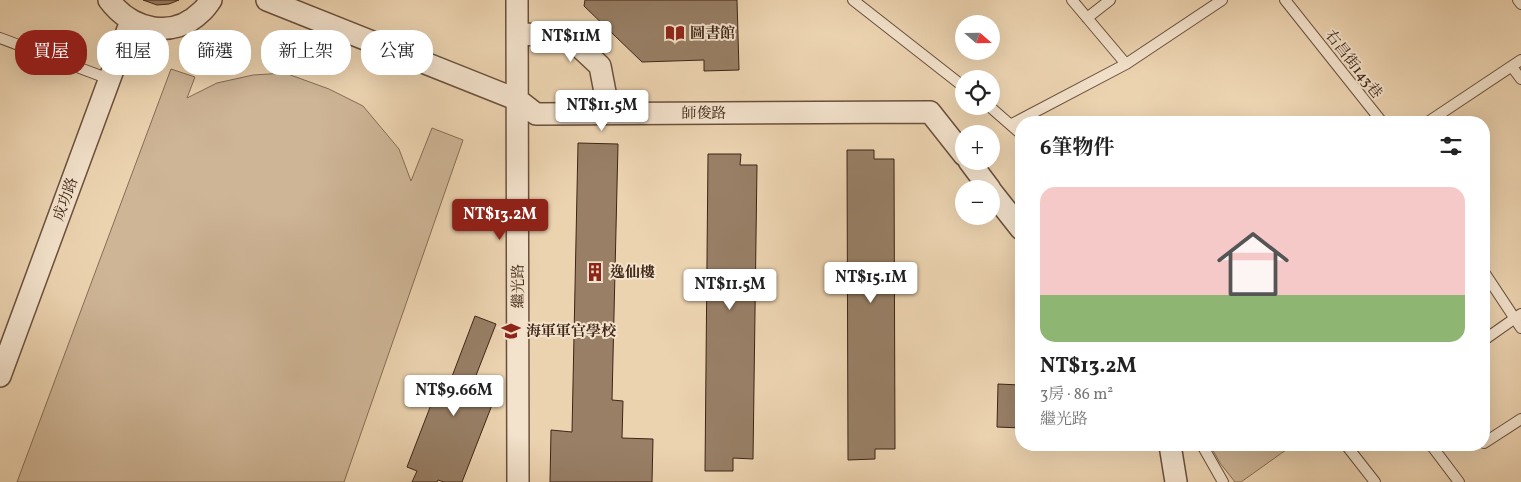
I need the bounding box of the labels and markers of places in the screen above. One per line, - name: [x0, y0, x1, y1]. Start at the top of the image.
- pin: NT$11M: [530, 20, 612, 63]
- library icon: 圖書館: [664, 22, 686, 44]
- place label: 圖書館: [690, 24, 735, 45]
- pin: NT$11.5M: [550, 90, 654, 132]
- pin: NT$13.2M: [448, 198, 552, 241]
- building icon: 逸仙樓: [584, 261, 606, 283]
- pin: NT$15.1M: [819, 262, 923, 304]
- place label: 逸仙樓: [610, 263, 655, 284]
- pin: NT$11.5M: [678, 268, 782, 311]
- school or university icon: 海軍軍官學校: [500, 320, 522, 342]
- place label: 海軍軍官學校: [526, 322, 617, 343]
- pin: NT$9.66M: [402, 374, 506, 417]

